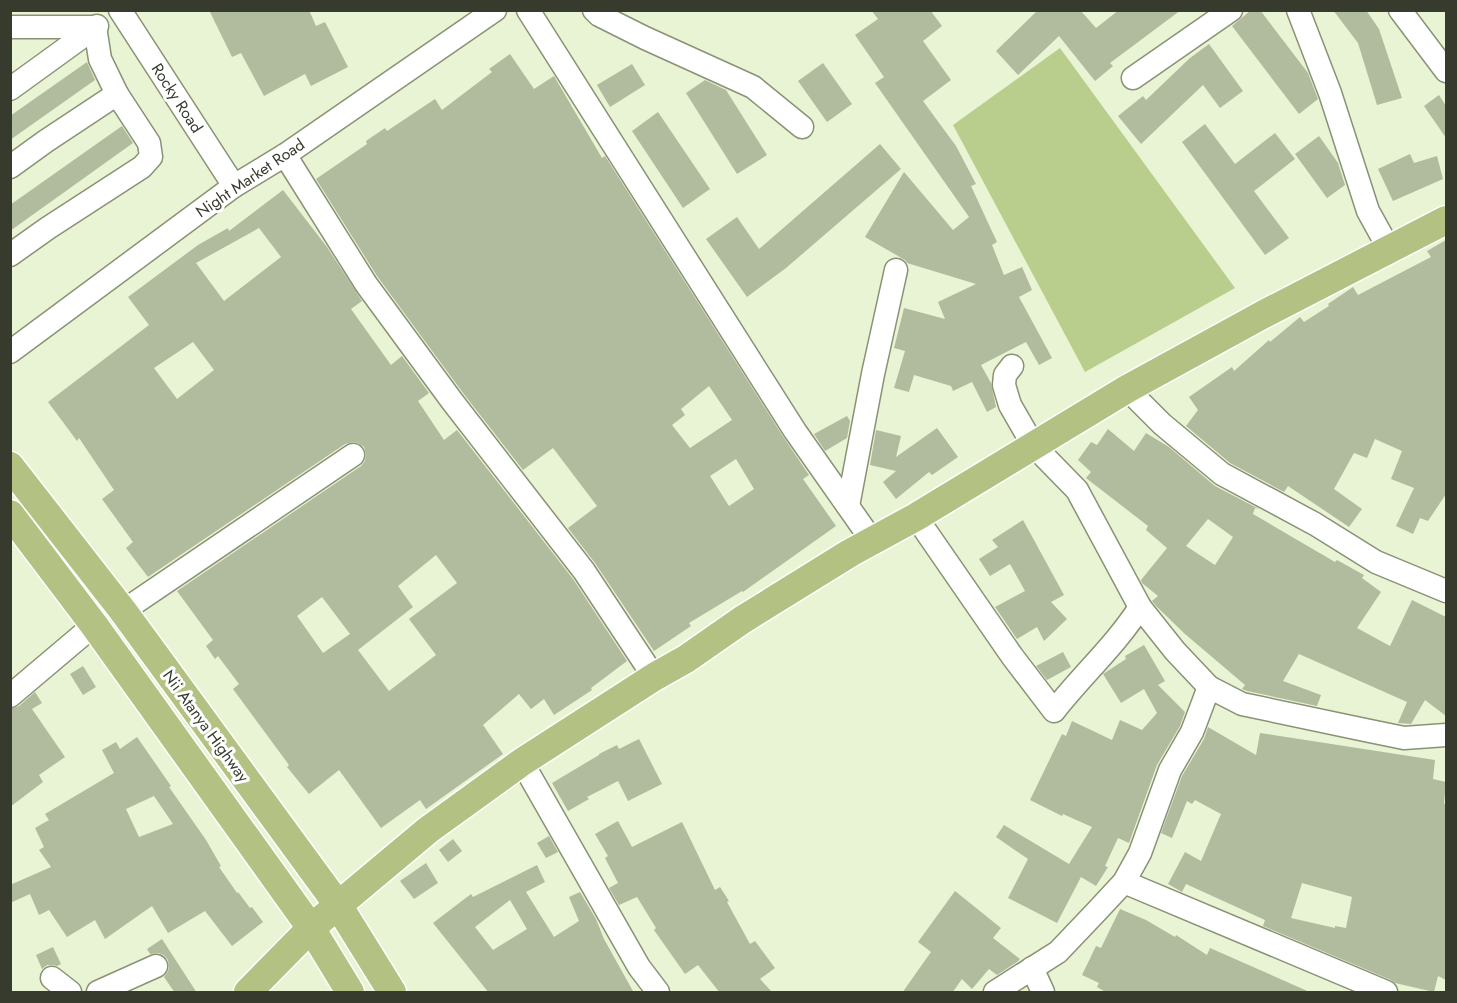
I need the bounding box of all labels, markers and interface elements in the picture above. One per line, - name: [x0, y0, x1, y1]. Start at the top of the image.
- street label: Rocky Road: [146, 59, 208, 137]
- street label: Night Market Road: [191, 133, 309, 223]
- street label: Nii Atanya Highway: [157, 665, 255, 788]

